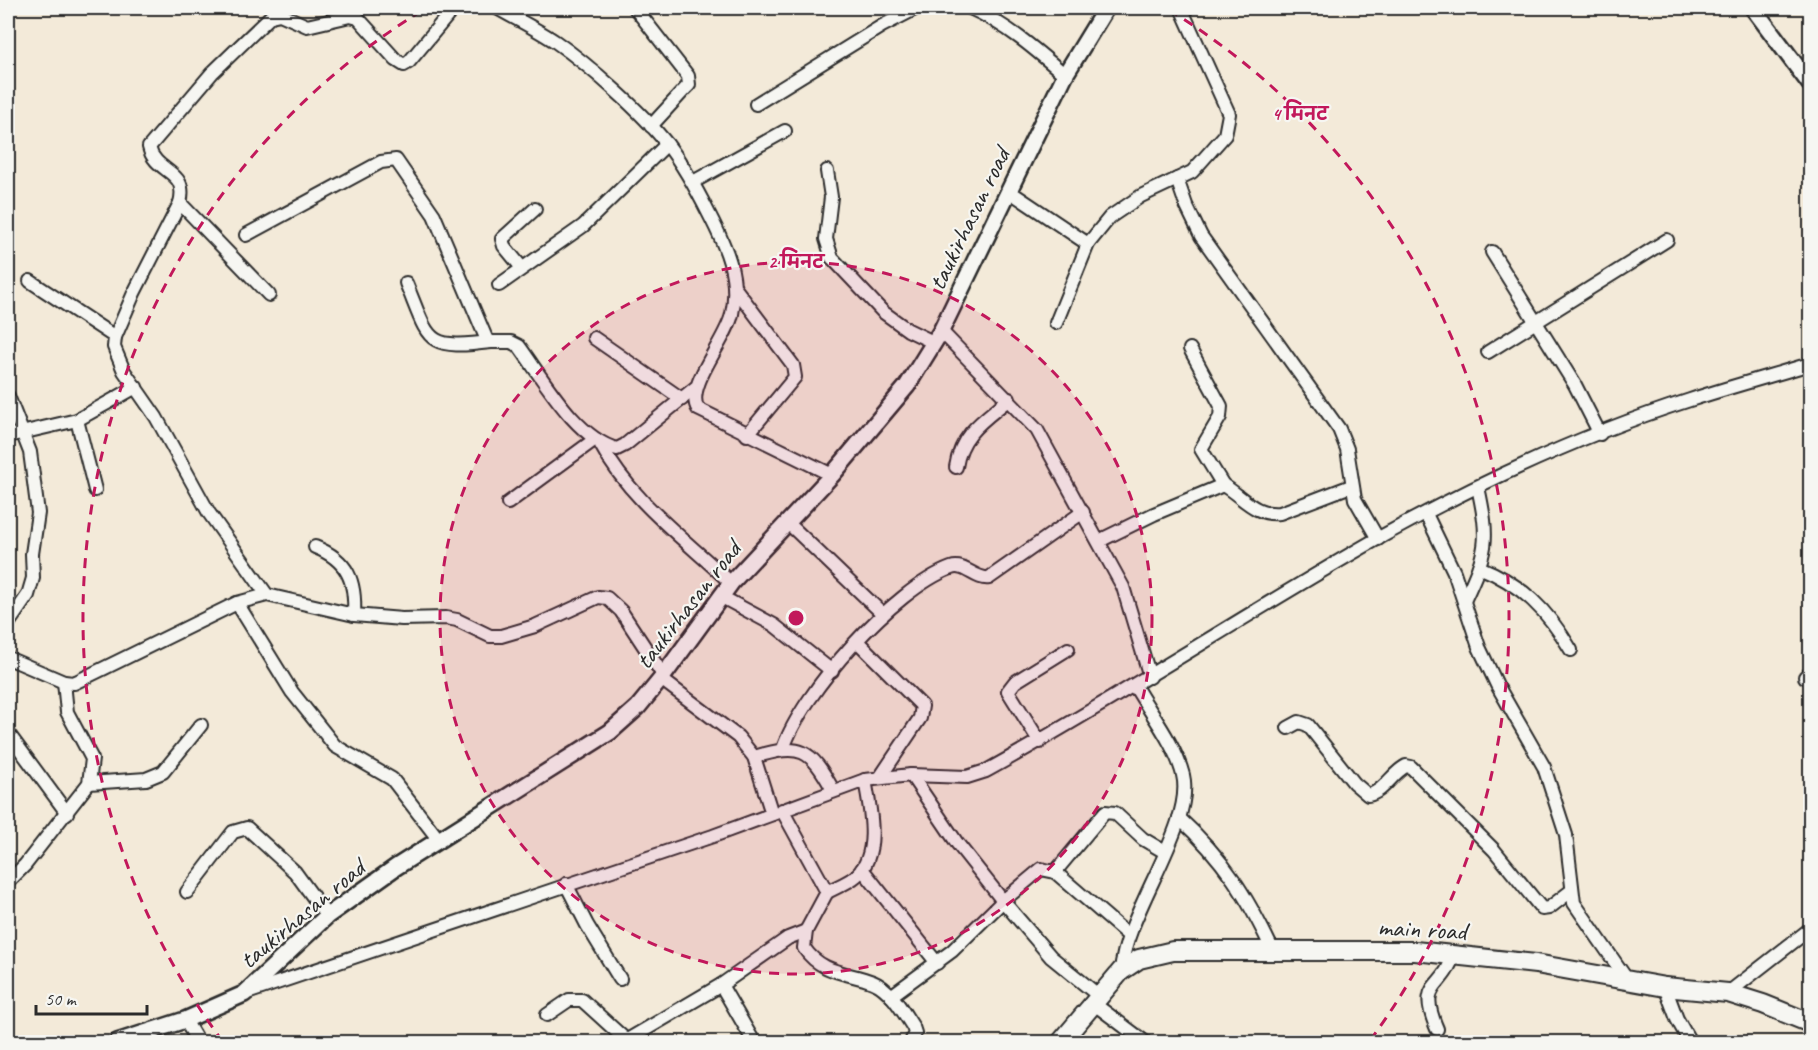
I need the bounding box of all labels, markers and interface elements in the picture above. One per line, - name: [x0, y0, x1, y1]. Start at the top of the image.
- text: 4 मिनट: [1272, 99, 1330, 125]
- street label: taukirhasan road: [920, 139, 1019, 296]
- text: 2 मिनट: [768, 247, 826, 273]
- street label: taukirhasan road: [628, 531, 751, 676]
- centre of rings: [786, 608, 806, 628]
- street label: taukirhasan road: [232, 849, 375, 976]
- street label: main road: [1377, 910, 1471, 948]
- scale bar: [36, 978, 147, 1016]
- text: 50 m: [45, 988, 78, 1010]

